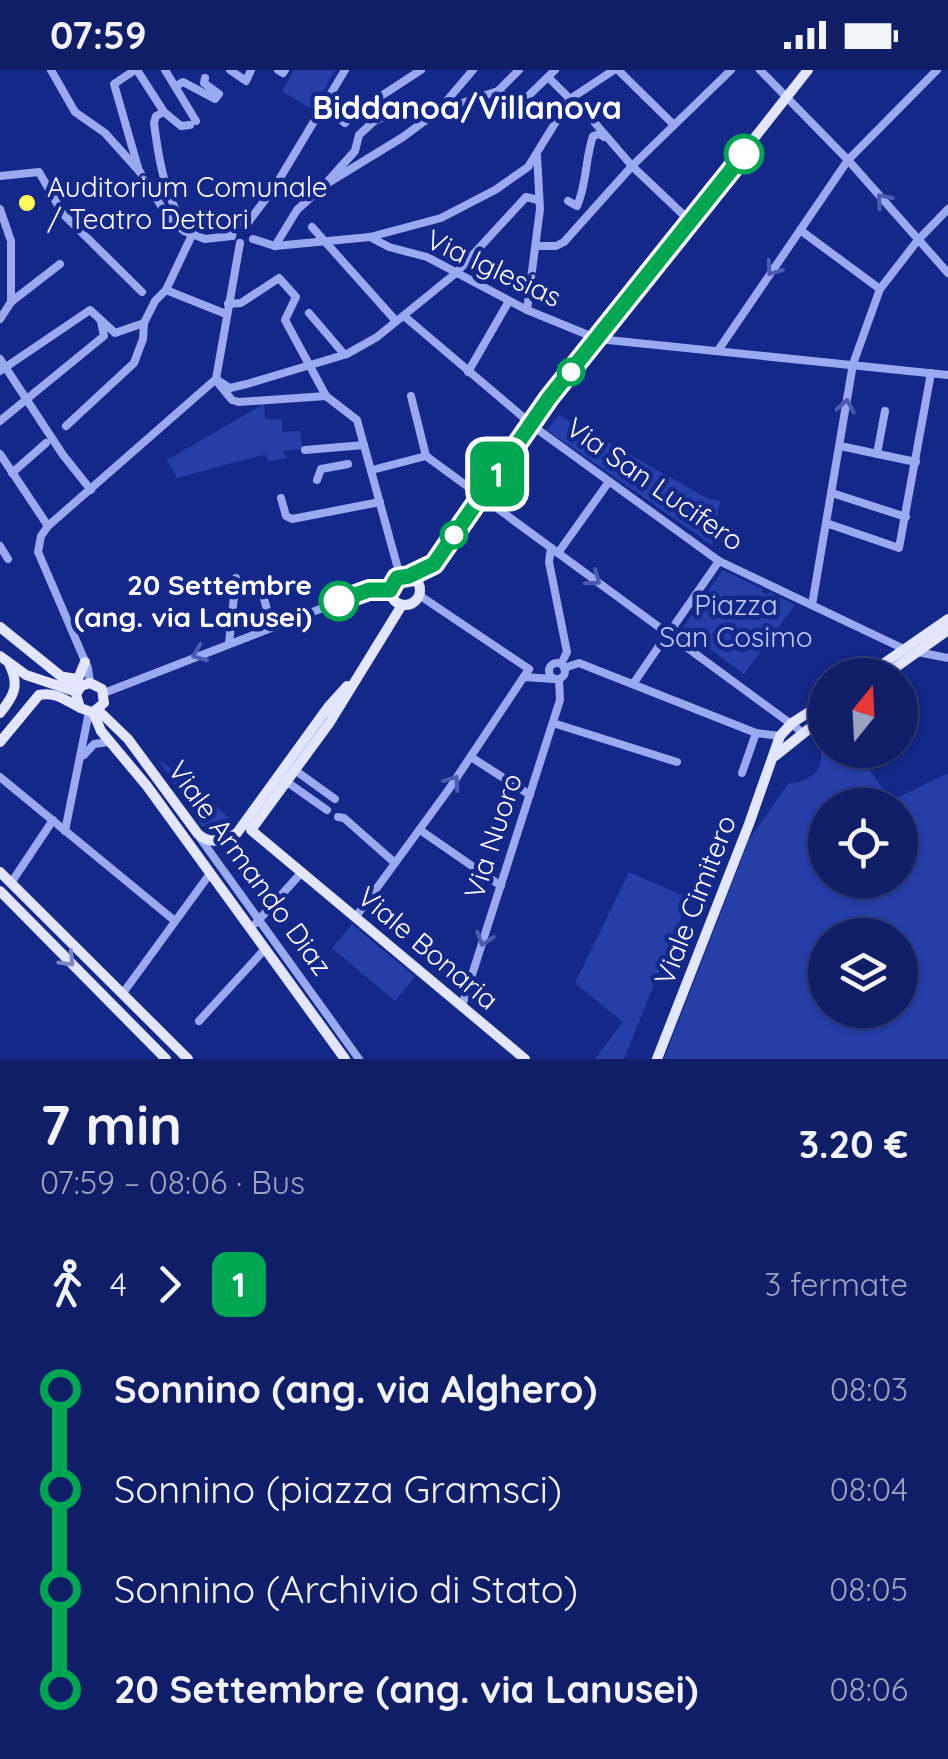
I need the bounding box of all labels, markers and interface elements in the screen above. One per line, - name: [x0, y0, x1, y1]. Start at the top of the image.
- text: 07:59: [50, 11, 147, 59]
- district label: Biddanoa/Villanova: [312, 87, 622, 127]
- unlabelled marker: [725, 135, 763, 173]
- place label: Auditorium Comunale / Teatro Dettori: [47, 169, 328, 236]
- marker: Auditorium Comunale / Teatro Dettori: [16, 192, 38, 214]
- one-way arrow: [877, 193, 895, 212]
- street label: Via Iglesias: [421, 221, 567, 314]
- one-way arrow: [767, 258, 785, 276]
- unlabelled marker: [558, 359, 584, 385]
- one-way arrow: [835, 398, 856, 414]
- street label: Via San Lucifero: [560, 409, 751, 558]
- line badge: 1: [464, 442, 530, 506]
- text: 1: [490, 452, 504, 496]
- unlabelled marker: [441, 522, 467, 548]
- place label: 20 Settembre (ang. via Lanusei): [74, 567, 312, 634]
- one-way arrow: [583, 567, 601, 585]
- marker: 20 Settembre (ang. via Lanusei): [320, 582, 358, 620]
- park label: Piazza San Cosimo: [659, 587, 813, 654]
- one-way arrow: [192, 643, 209, 663]
- north arrow: [808, 658, 918, 768]
- map controls: [808, 658, 918, 1028]
- street label: Viale Armando Diaz: [161, 754, 340, 982]
- street label: Via Nuoro: [456, 769, 529, 903]
- one-way arrow: [441, 775, 459, 793]
- button: locate: [808, 788, 918, 898]
- street label: Viale Cimitero: [646, 810, 743, 990]
- street label: Viale Bonaria: [351, 879, 506, 1017]
- button: layers: [808, 918, 918, 1028]
- one-way arrow: [475, 930, 495, 947]
- one-way arrow: [57, 949, 75, 967]
- text: 7 min: [40, 1090, 182, 1159]
- text: 3.20 €: [799, 1120, 908, 1168]
- text: 07:59 – 08:06 · Bus: [40, 1162, 305, 1202]
- icon: walk: [40, 1257, 95, 1312]
- icon: forward: [142, 1257, 197, 1312]
- text: 1: [232, 1262, 246, 1306]
- text: 4: [110, 1264, 127, 1304]
- text: 3 fermate: [764, 1264, 908, 1304]
- text: Sonnino (ang. via Alghero): [114, 1365, 597, 1413]
- text: 08:03: [830, 1369, 908, 1409]
- text: Sonnino (piazza Gramsci): [114, 1465, 562, 1513]
- text: 08:04: [830, 1469, 908, 1509]
- text: Sonnino (Archivio di Stato): [114, 1565, 578, 1613]
- text: 08:05: [829, 1569, 908, 1609]
- text: 20 Settembre (ang. via Lanusei): [114, 1665, 698, 1713]
- text: 08:06: [829, 1669, 908, 1709]

